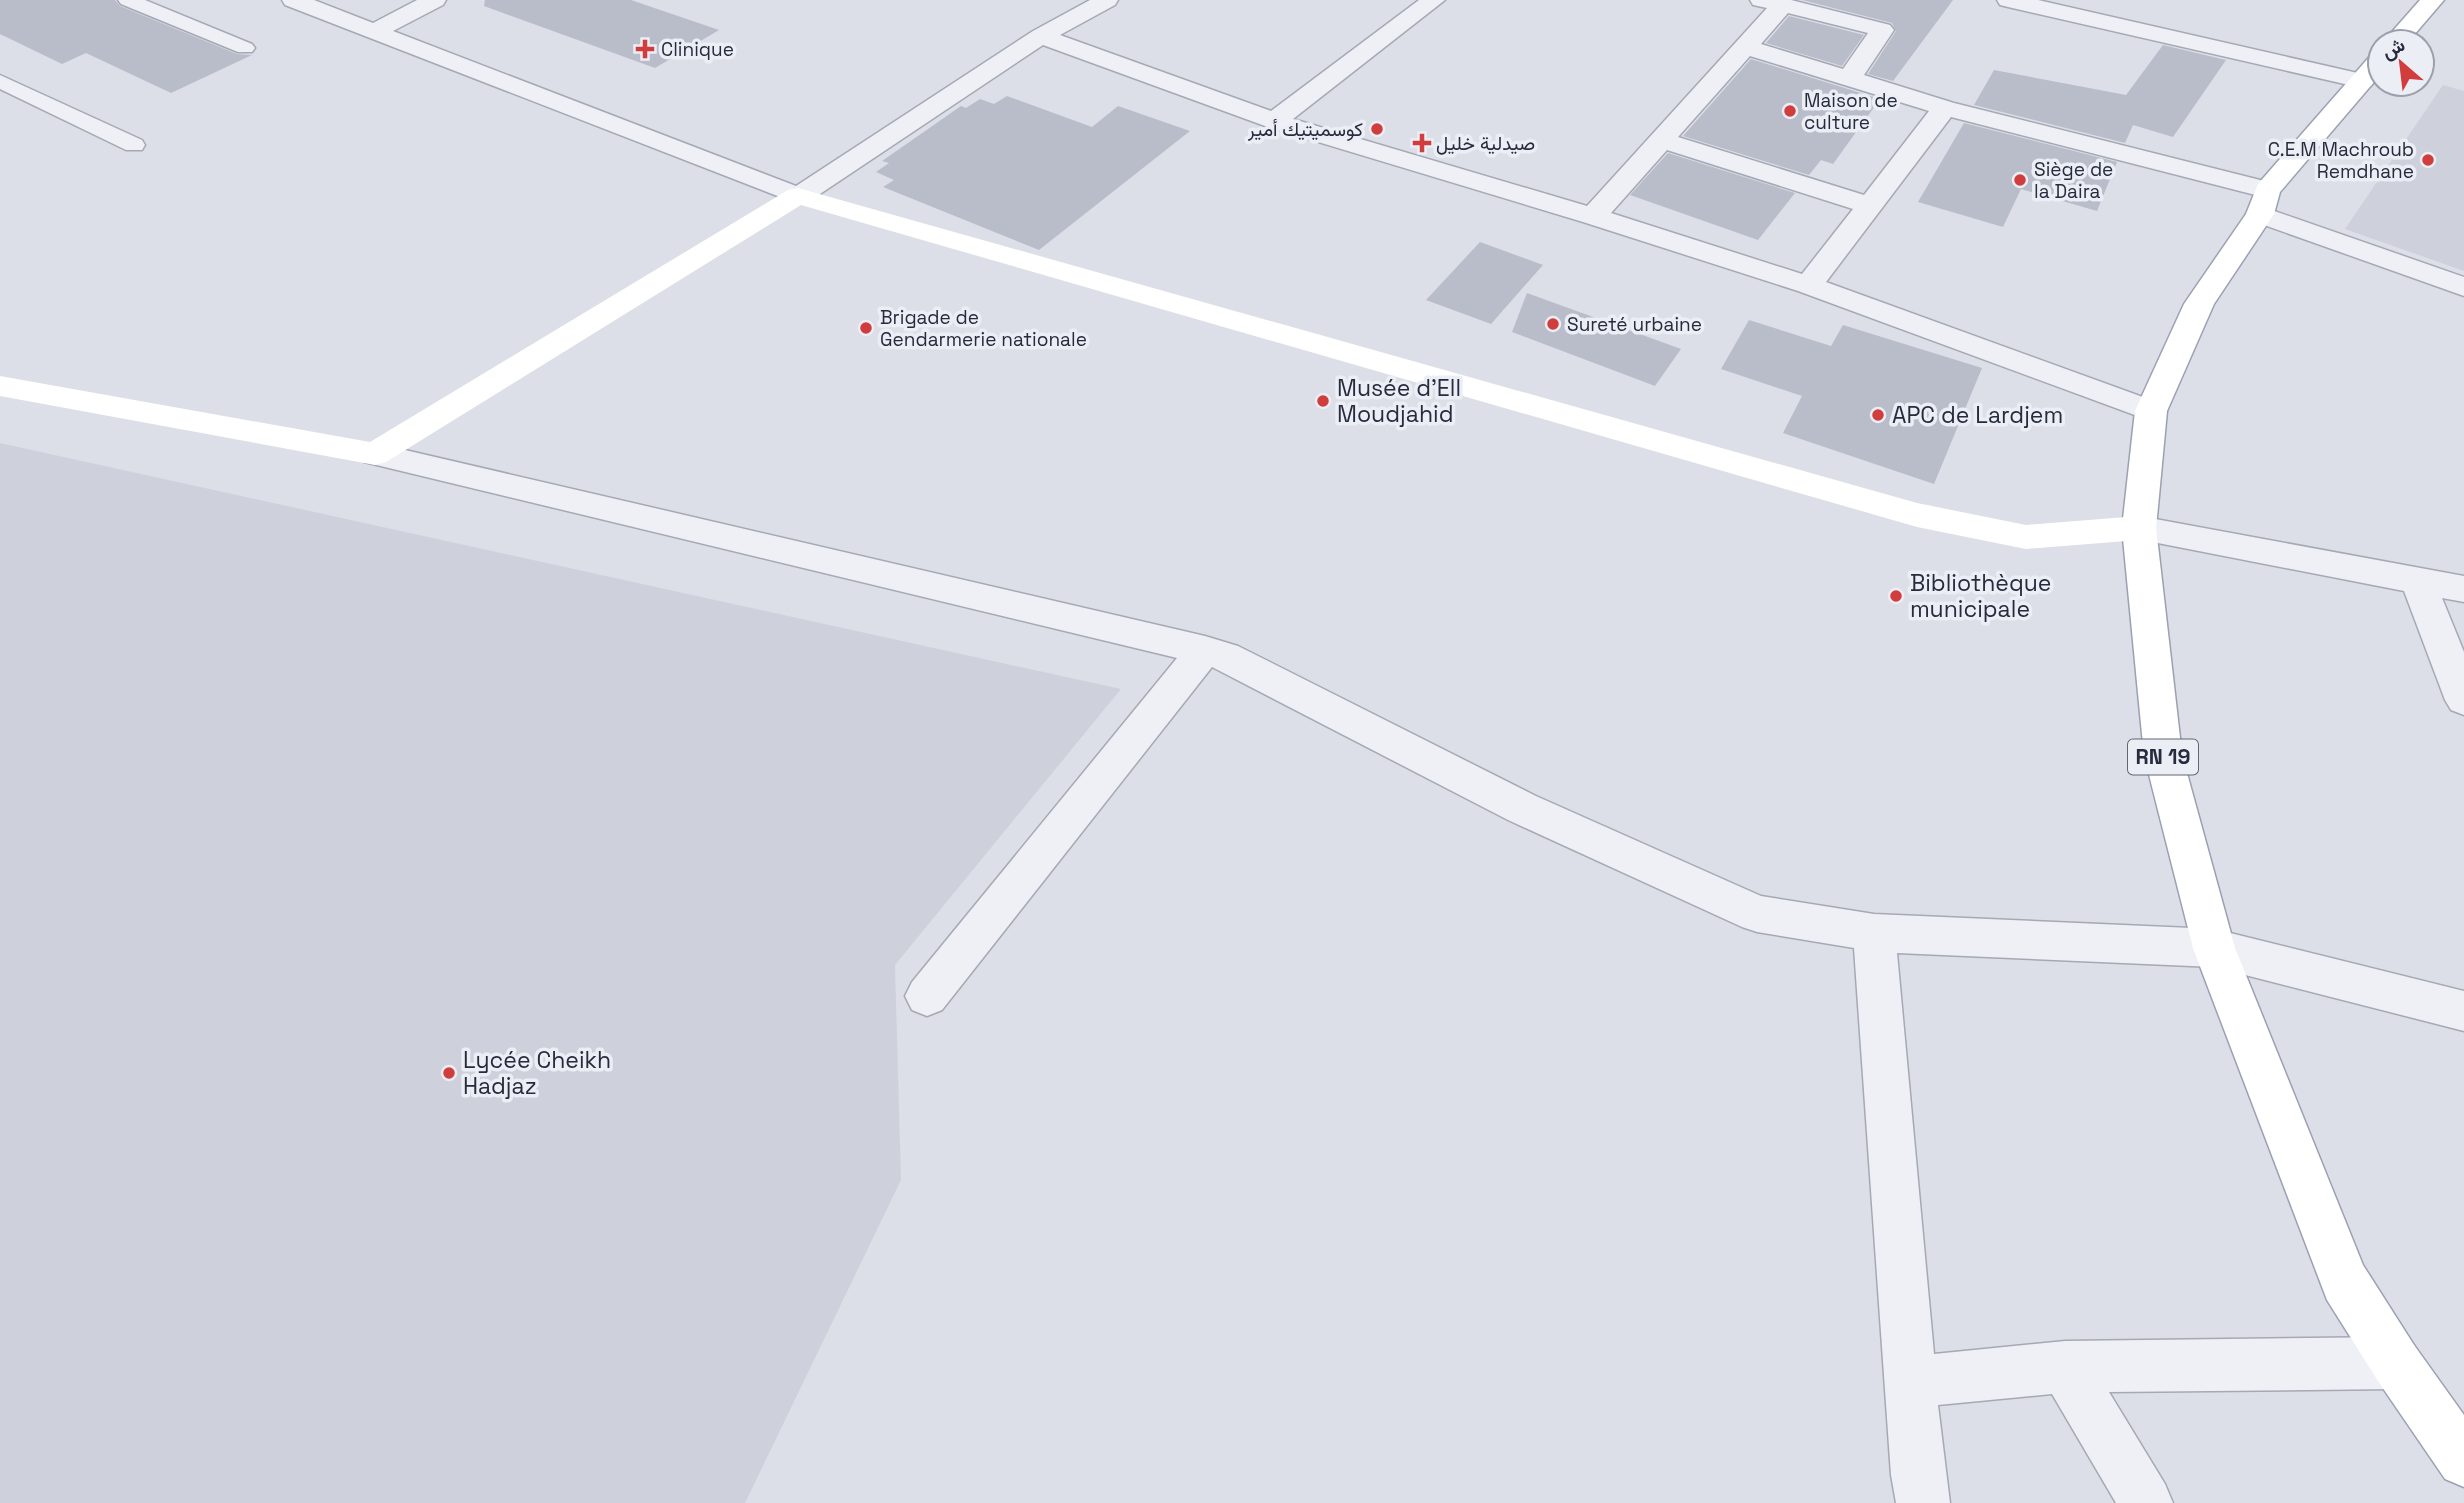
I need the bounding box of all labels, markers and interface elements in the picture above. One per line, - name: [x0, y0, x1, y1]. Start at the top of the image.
- north arrow: [2366, 28, 2436, 98]
- text: ش: [2377, 32, 2409, 65]
- place label: Clinique: [661, 37, 734, 62]
- marker: Clinique: [635, 39, 655, 59]
- place label: Maison de culture: [1804, 88, 1898, 135]
- marker: Maison de culture: [1782, 103, 1798, 119]
- place label: كوسميتيك أمير: [1247, 117, 1363, 142]
- marker: كوسميتيك أمير: [1369, 121, 1385, 137]
- place label: صيدلية خليل: [1436, 131, 1535, 156]
- marker: صيدلية خليل: [1414, 135, 1430, 151]
- place label: C.E.M Machroub Remdhane: [2268, 137, 2414, 184]
- marker: C.E.M Machroub Remdhane: [2420, 152, 2436, 168]
- place label: Siège de la Daira: [2034, 157, 2113, 204]
- marker: Siège de la Daira: [2012, 172, 2028, 188]
- place label: Brigade de Gendarmerie nationale: [880, 305, 1087, 352]
- place label: Sureté urbaine: [1567, 312, 1702, 337]
- marker: Sureté urbaine: [1545, 316, 1561, 332]
- marker: Brigade de Gendarmerie nationale: [858, 320, 874, 336]
- place label: Musée d'Ell Moudjahid: [1337, 373, 1461, 429]
- marker: Musée d'Ell Moudjahid: [1315, 393, 1331, 409]
- place label: APC de Lardjem: [1892, 400, 2063, 430]
- marker: APC de Lardjem: [1870, 407, 1886, 423]
- place label: Bibliothèque municipale: [1910, 568, 2051, 624]
- marker: Bibliothèque municipale: [1888, 588, 1904, 604]
- road number: RN 19: [2128, 740, 2198, 774]
- place label: Lycée Cheikh Hadjaz: [463, 1045, 611, 1101]
- marker: Lycée Cheikh Hadjaz: [441, 1065, 457, 1081]

